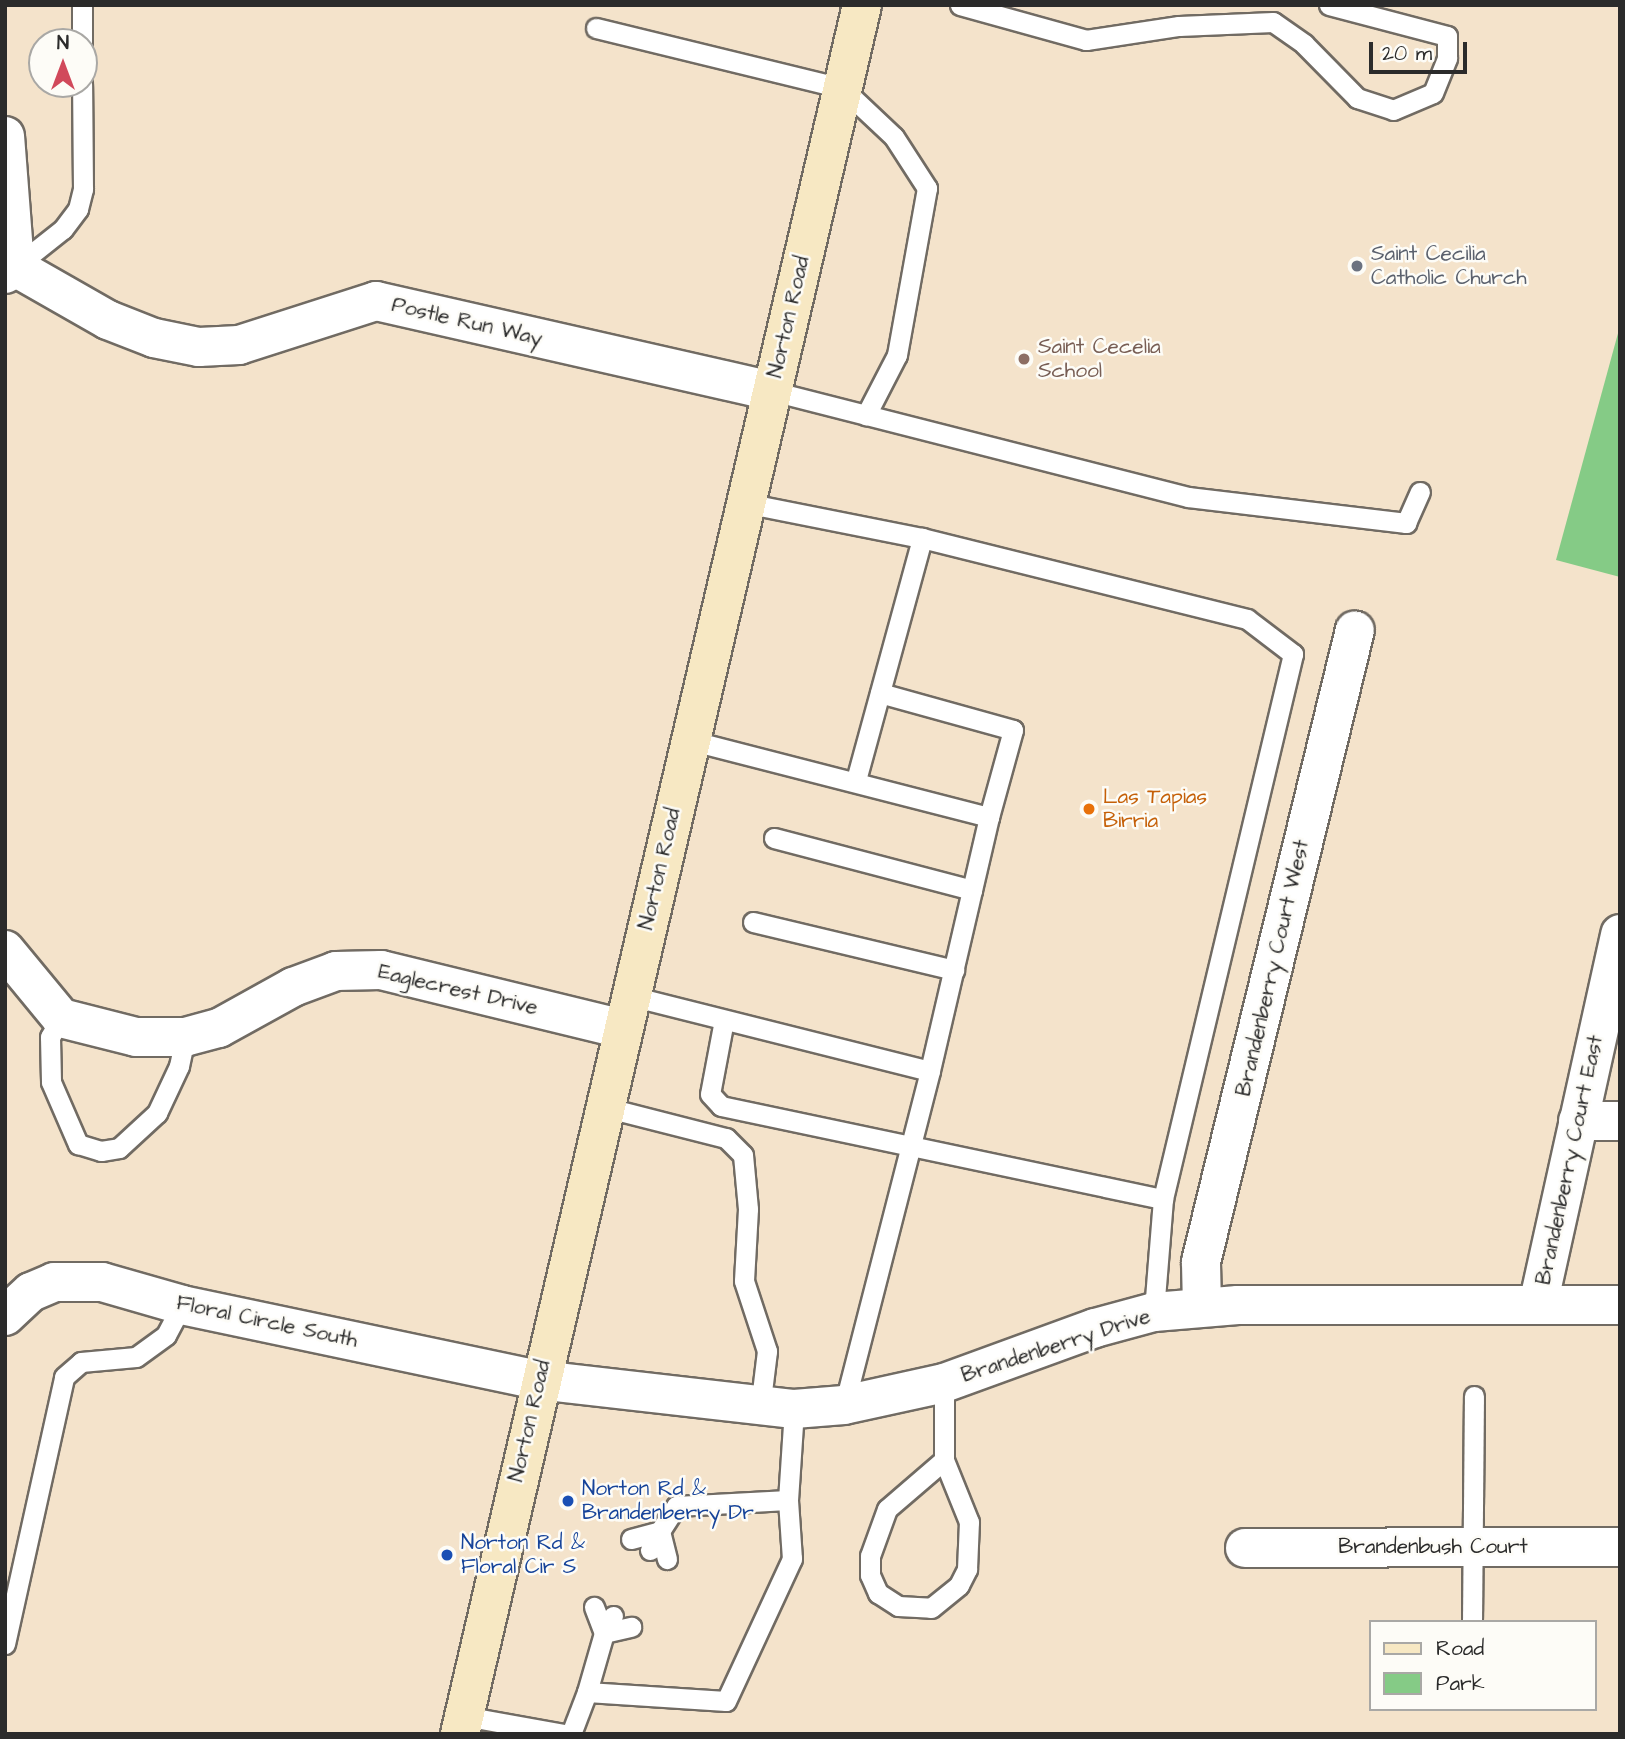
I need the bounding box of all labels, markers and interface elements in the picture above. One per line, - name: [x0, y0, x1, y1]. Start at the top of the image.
- north arrow: [28, 28, 98, 98]
- scale bar: [1373, 28, 1471, 72]
- text: N: [57, 30, 69, 57]
- text: 20 m: [1382, 39, 1432, 68]
- place label: Saint Cecilia Catholic Church: [1371, 241, 1527, 291]
- street label: Norton Road: [763, 254, 815, 380]
- marker: Saint Cecilia Catholic Church: [1349, 258, 1365, 274]
- street label: Postle Run Way: [389, 292, 545, 352]
- place label: Saint Cecelia School: [1038, 334, 1161, 384]
- marker: Saint Cecelia School: [1016, 351, 1032, 367]
- place label: Las Tapias Birria: [1103, 784, 1207, 834]
- marker: Las Tapias Birria: [1081, 801, 1097, 817]
- street label: Norton Road: [634, 806, 686, 932]
- street label: Brandenberry Court West: [1231, 837, 1315, 1099]
- street label: Eaglecrest Drive: [376, 959, 540, 1021]
- street label: Brandenberry Court East: [1531, 1033, 1609, 1287]
- street label: Floral Circle South: [174, 1290, 360, 1354]
- street label: Brandenberry Drive: [958, 1304, 1154, 1388]
- street label: Norton Road: [504, 1358, 556, 1484]
- place label: Norton Rd & Brandenberry Dr: [582, 1476, 754, 1526]
- marker: Norton Rd & Brandenberry Dr: [560, 1493, 576, 1509]
- place label: Norton Rd & Floral Cir S: [461, 1530, 585, 1580]
- street label: Brandenbush Court: [1338, 1534, 1528, 1560]
- marker: Norton Rd & Floral Cir S: [439, 1547, 455, 1563]
- legend: [1370, 1620, 1597, 1711]
- text: Road: [1436, 1634, 1484, 1663]
- text: Park: [1436, 1669, 1485, 1698]

